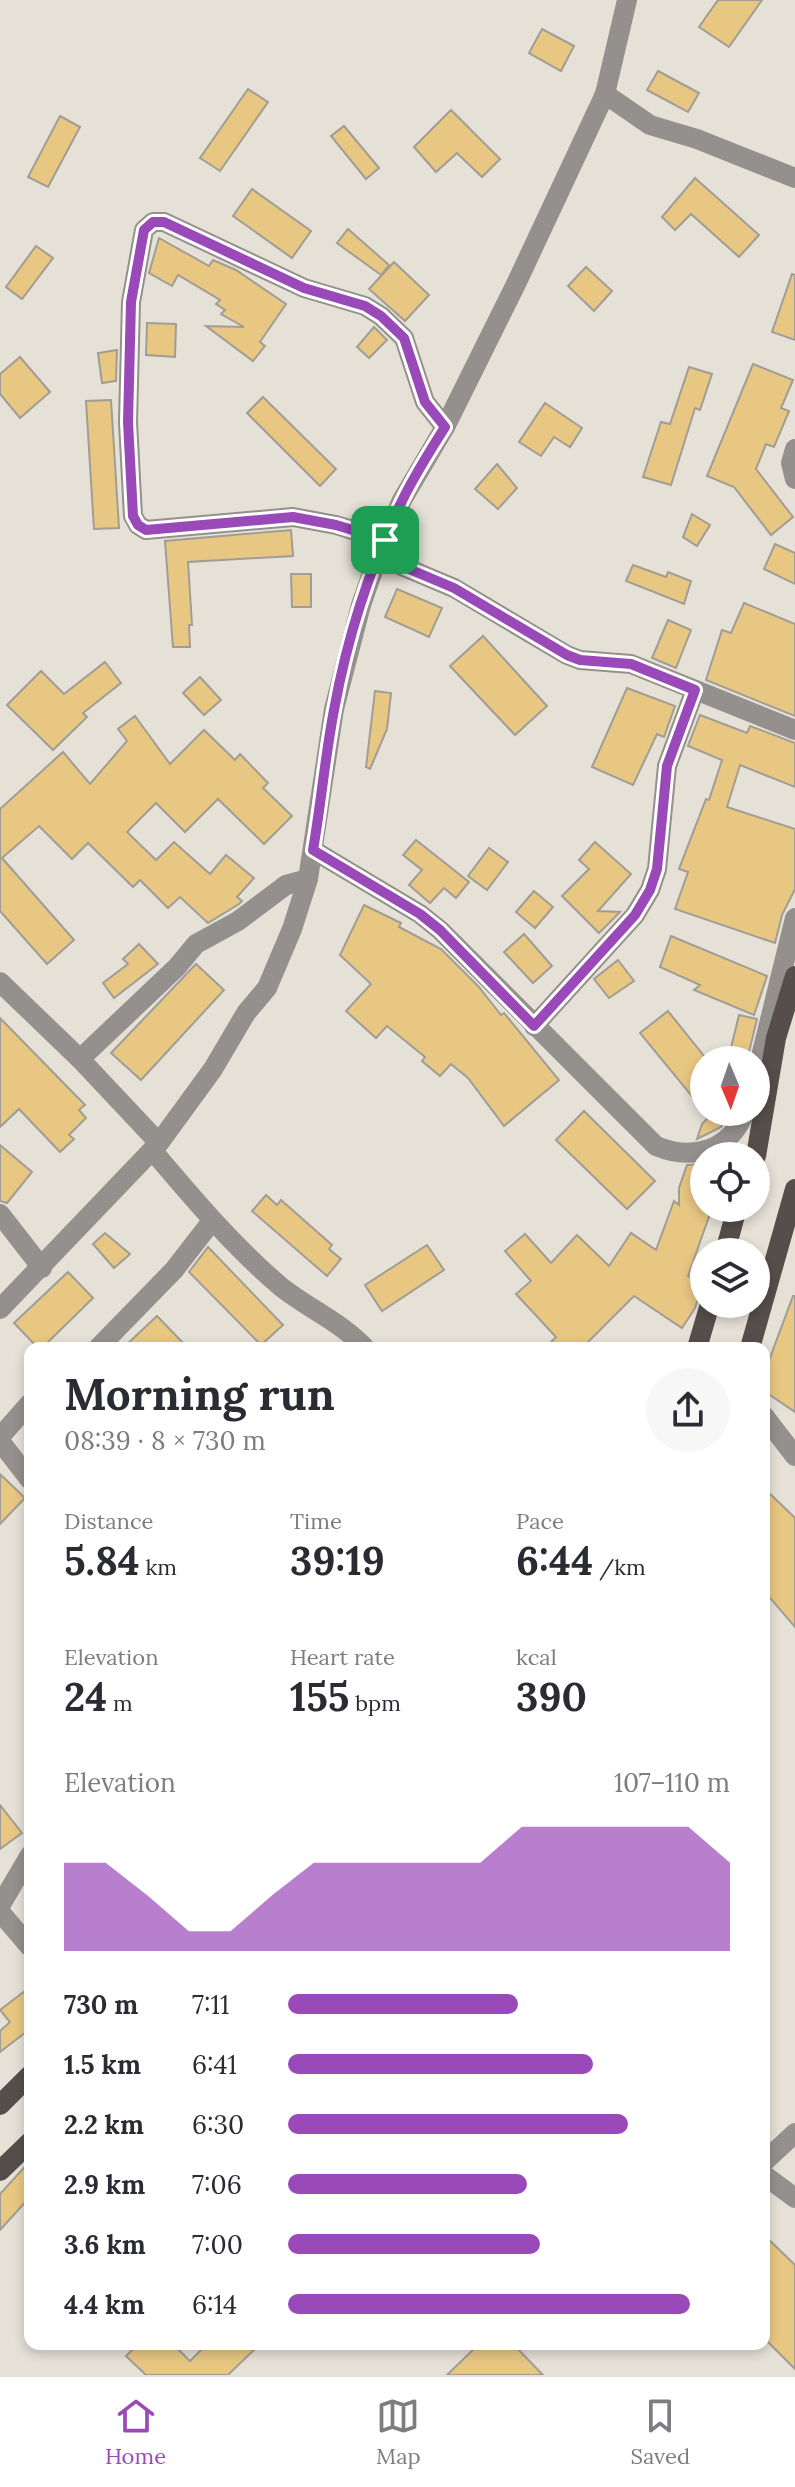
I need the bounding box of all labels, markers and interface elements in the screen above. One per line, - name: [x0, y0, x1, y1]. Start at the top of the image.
- pin: [351, 506, 419, 574]
- icon: arrive: [363, 518, 407, 562]
- north arrow: [690, 1046, 770, 1126]
- map controls: [690, 1046, 770, 1318]
- button: locate: [690, 1142, 770, 1222]
- button: layers: [690, 1238, 770, 1318]
- text: Morning run: [64, 1366, 335, 1422]
- button: share: [646, 1368, 730, 1452]
- text: 08:39 · 8 × 730 m: [64, 1424, 266, 1457]
- text: Distance: [64, 1507, 154, 1535]
- text: Time: [290, 1507, 342, 1535]
- text: Pace: [516, 1507, 564, 1535]
- text: 5.84: [64, 1535, 140, 1586]
- text: 39:19: [290, 1535, 385, 1586]
- text: 6:44: [516, 1535, 593, 1586]
- text: km: [140, 1553, 177, 1581]
- text: /km: [593, 1553, 646, 1581]
- text: Elevation: [64, 1643, 159, 1671]
- text: Heart rate: [290, 1643, 395, 1671]
- text: kcal: [516, 1643, 557, 1671]
- text: 24: [64, 1671, 107, 1722]
- text: 155: [290, 1671, 349, 1722]
- text: 390: [516, 1671, 587, 1722]
- text: m: [107, 1689, 133, 1717]
- text: bpm: [349, 1689, 401, 1717]
- text: Elevation: [64, 1766, 176, 1799]
- text: 107–110 m: [614, 1766, 730, 1799]
- text: 730 m: [64, 1988, 138, 2021]
- text: 7:11: [192, 1988, 229, 2021]
- text: 1.5 km: [64, 2048, 141, 2081]
- text: 6:41: [192, 2048, 237, 2081]
- text: 2.2 km: [64, 2108, 144, 2141]
- text: 6:30: [192, 2108, 244, 2141]
- text: 2.9 km: [64, 2168, 145, 2201]
- text: 7:06: [192, 2168, 242, 2201]
- text: 3.6 km: [64, 2228, 146, 2261]
- text: 7:00: [192, 2228, 243, 2261]
- text: 4.4 km: [64, 2288, 145, 2321]
- text: 6:14: [192, 2288, 237, 2321]
- tab: Home: [105, 2394, 166, 2470]
- tab: Map: [376, 2394, 421, 2470]
- tab: Saved: [631, 2394, 690, 2470]

